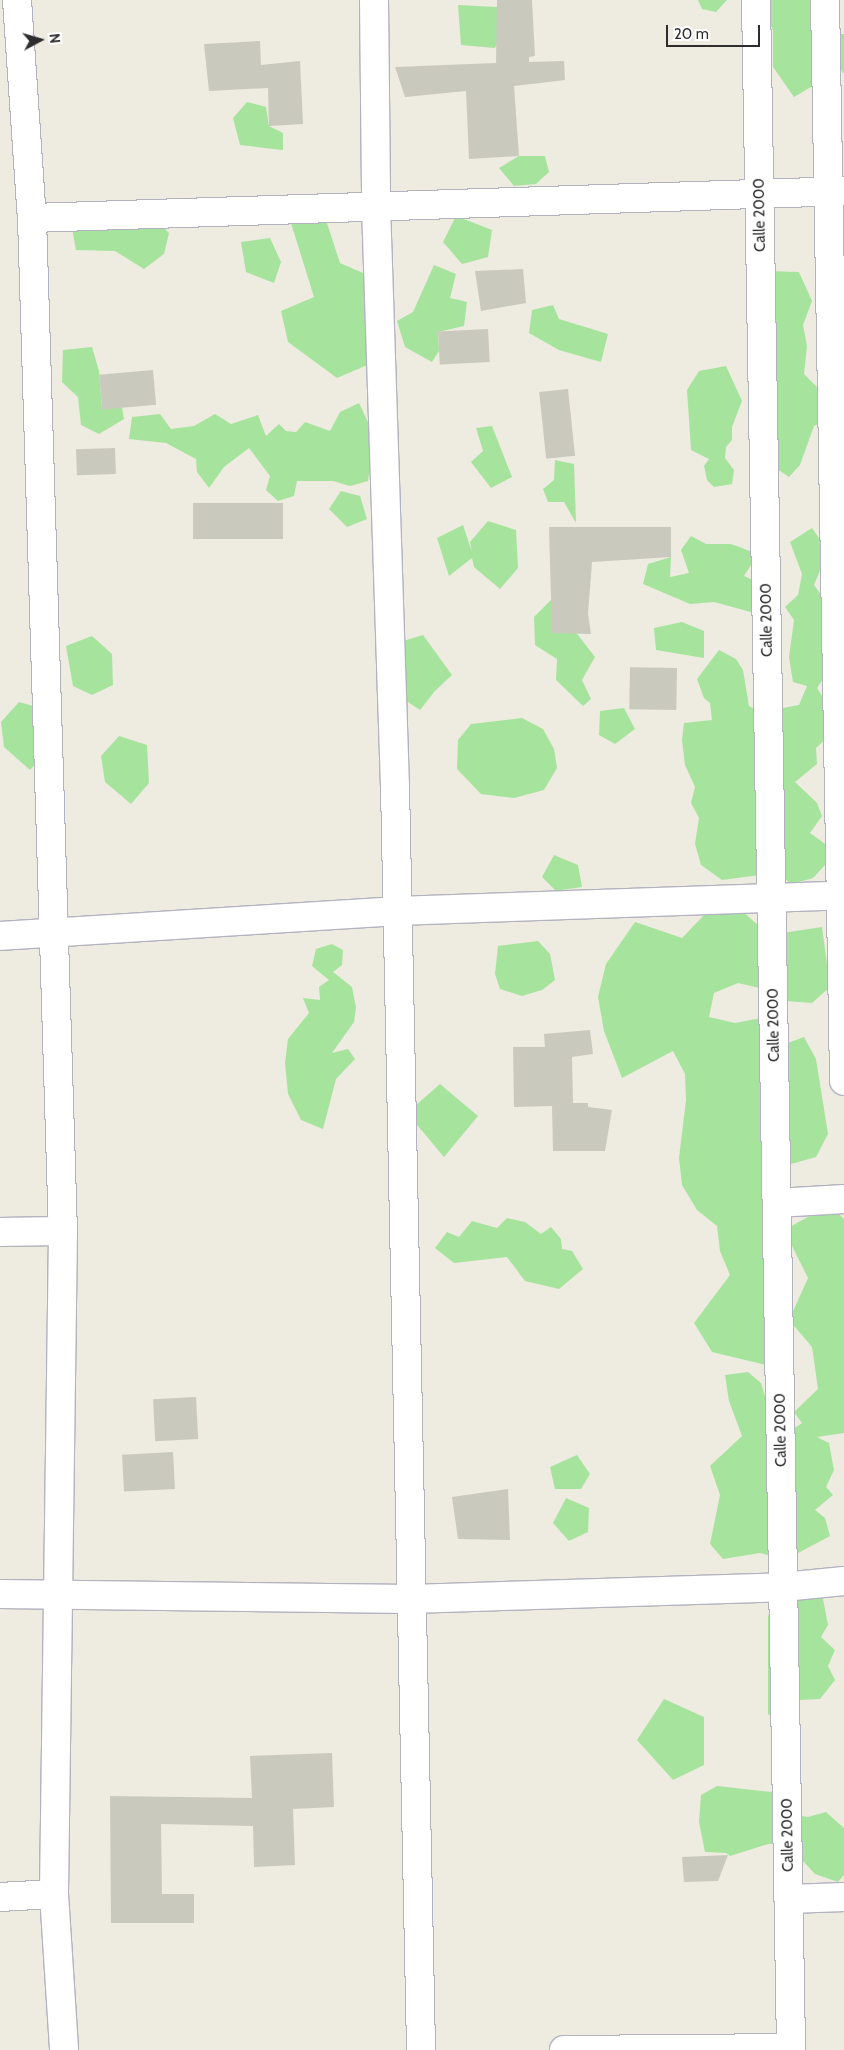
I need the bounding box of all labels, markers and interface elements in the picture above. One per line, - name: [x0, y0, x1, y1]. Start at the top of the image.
- north arrow: [15, 15, 65, 65]
- scale bar: [669, 15, 763, 47]
- text: 20 m: [674, 25, 709, 43]
- text: N: [45, 33, 64, 44]
- street label: Calle 2000: [750, 178, 770, 252]
- street label: Calle 2000: [757, 583, 777, 657]
- street label: Calle 2000: [764, 988, 784, 1062]
- street label: Calle 2000: [771, 1393, 791, 1467]
- street label: Calle 2000: [778, 1798, 798, 1872]

